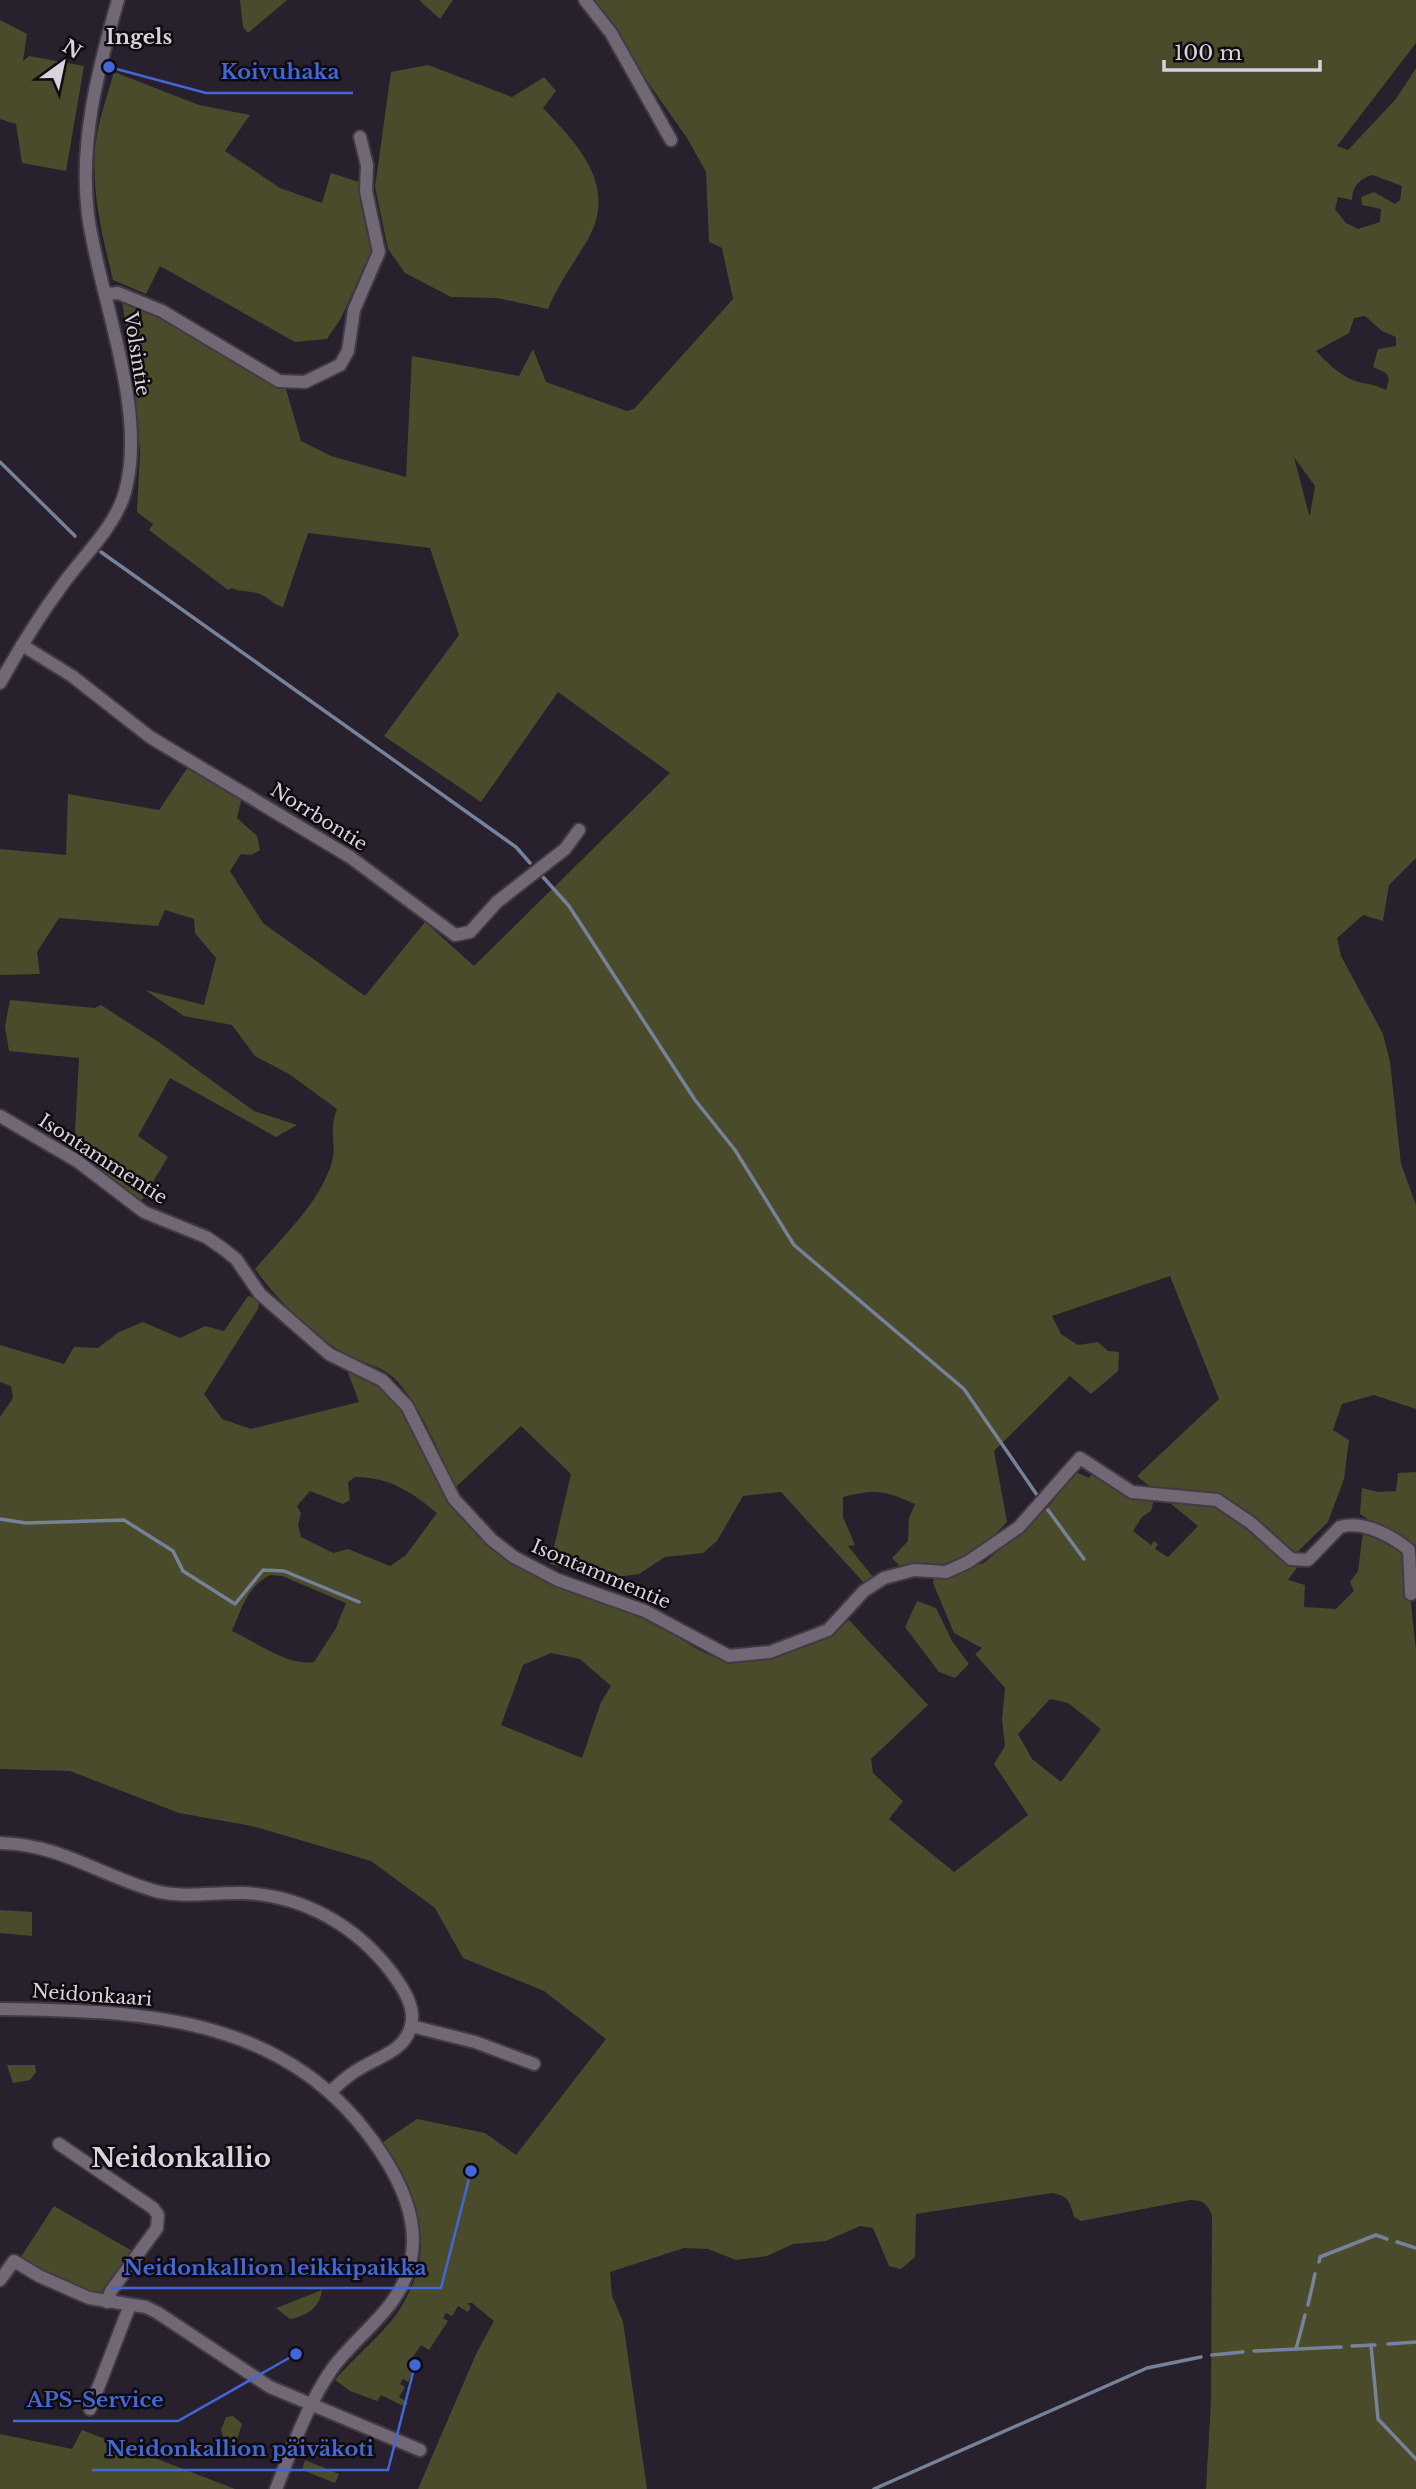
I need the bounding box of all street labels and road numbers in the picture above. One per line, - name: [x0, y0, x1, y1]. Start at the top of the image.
- street label: Volsintie: [119, 309, 155, 398]
- street label: Norrbontie: [266, 778, 372, 856]
- street label: Isontammentie: [34, 1109, 172, 1209]
- street label: Isontammentie: [528, 1534, 674, 1614]
- street label: Neidonkaari: [31, 1979, 153, 2011]

